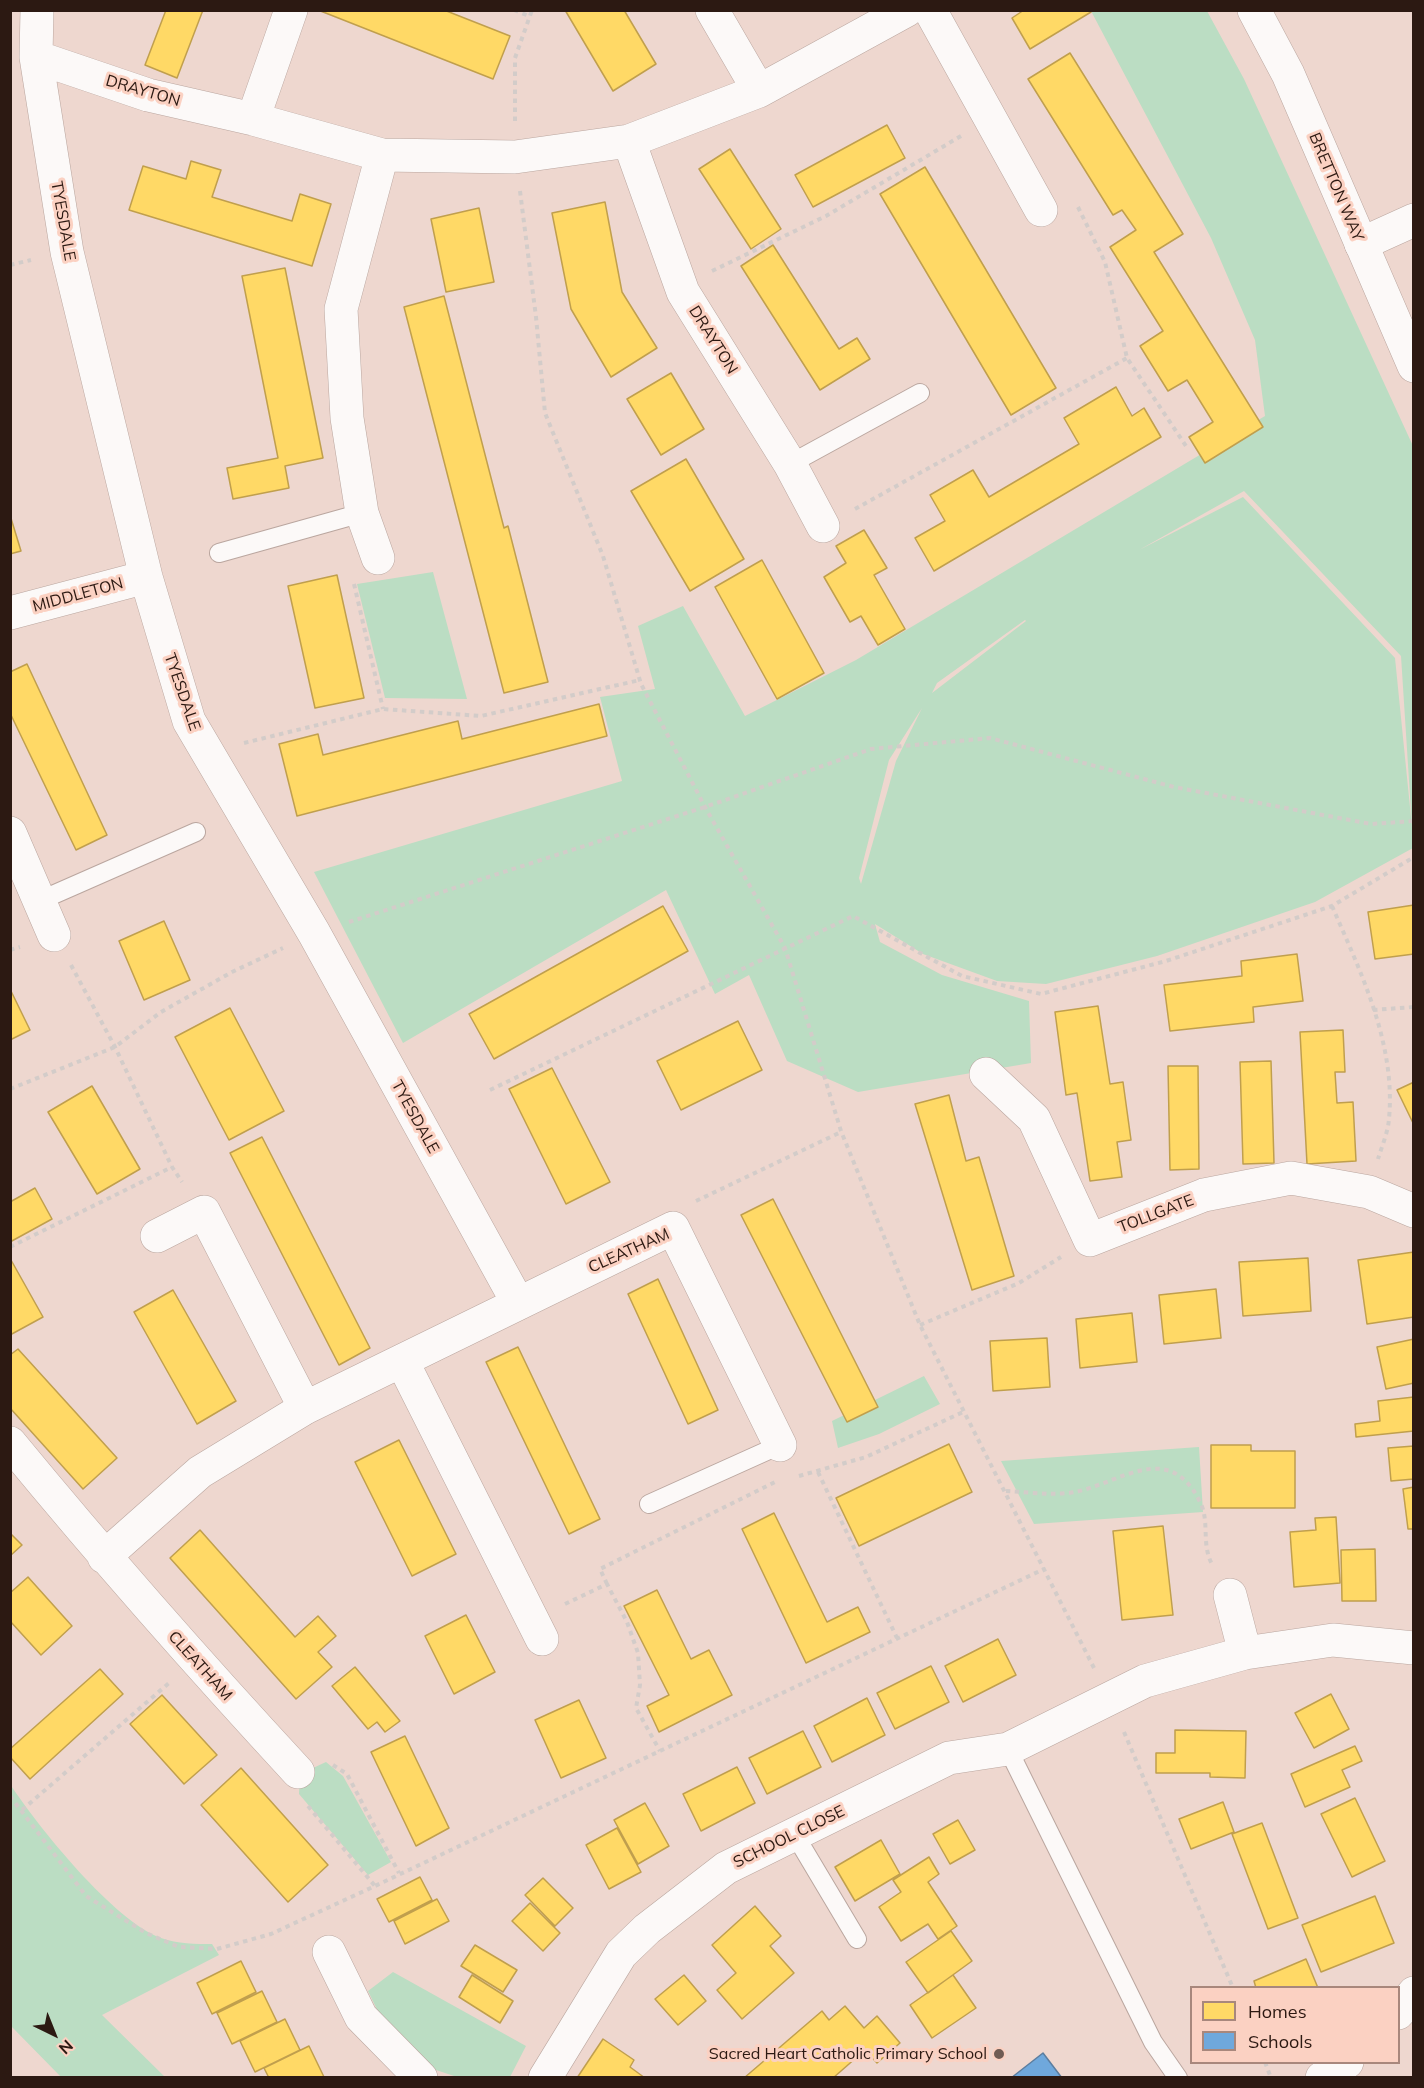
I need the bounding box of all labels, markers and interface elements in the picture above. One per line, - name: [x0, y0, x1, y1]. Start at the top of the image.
- street label: DRAYTON: [103, 71, 183, 111]
- street label: BRETTON WAY: [1305, 130, 1367, 244]
- street label: TYESDALE: [47, 180, 79, 262]
- street label: DRAYTON: [685, 302, 741, 378]
- street label: MIDDLETON: [31, 574, 125, 616]
- street label: TYESDALE: [160, 651, 204, 733]
- street label: TYESDALE: [387, 1077, 443, 1157]
- street label: TOLLGATE: [1115, 1191, 1197, 1237]
- street label: CLEATHAM: [585, 1225, 673, 1277]
- street label: CLEATHAM: [164, 1627, 236, 1705]
- street label: SCHOOL CLOSE: [730, 1802, 848, 1872]
- legend: [1190, 1986, 1400, 2064]
- text: Homes: [1248, 2000, 1307, 2023]
- north arrow: [24, 2004, 84, 2064]
- text: Schools: [1248, 2030, 1312, 2053]
- text: N: [55, 2036, 78, 2059]
- place label: Sacred Heart Catholic Primary School: [709, 2044, 987, 2064]
- marker: Sacred Heart Catholic Primary School: [992, 2047, 1006, 2061]

